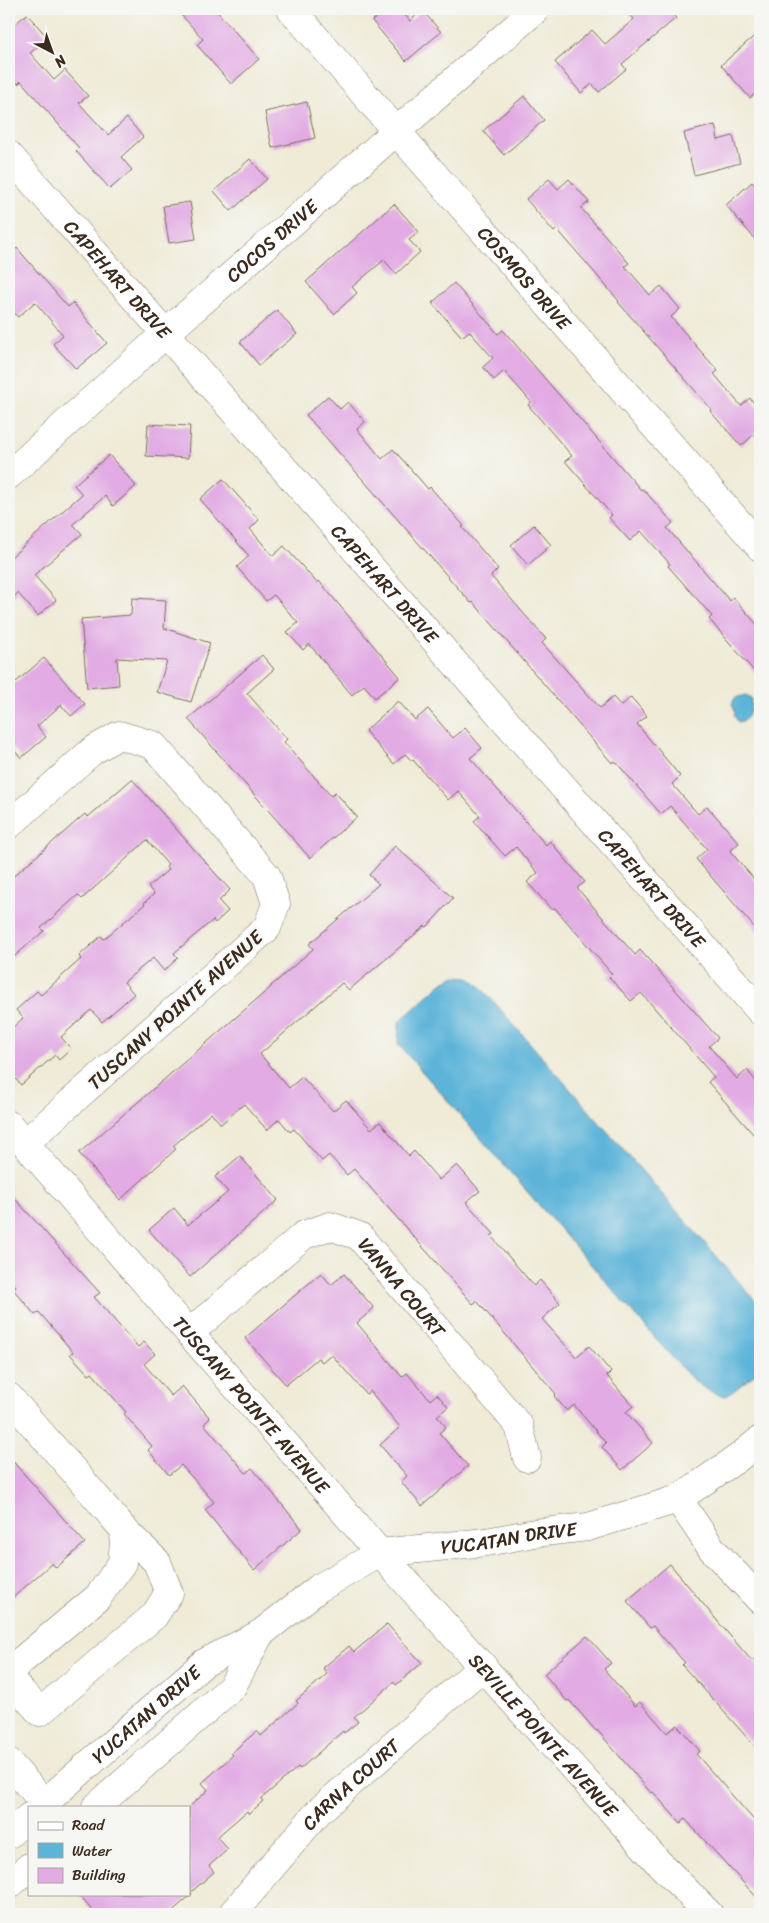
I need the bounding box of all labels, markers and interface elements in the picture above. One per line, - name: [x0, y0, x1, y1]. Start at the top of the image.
- north arrow: [28, 28, 78, 78]
- text: N: [48, 48, 73, 74]
- street label: COCOS DRIVE: [218, 190, 326, 291]
- street label: CAPEHART DRIVE: [56, 211, 181, 348]
- street label: COSMOS DRIVE: [469, 218, 581, 339]
- street label: CAPEHART DRIVE: [323, 516, 448, 652]
- street label: CAPEHART DRIVE: [590, 820, 715, 957]
- street label: TUSCANY POINTE AVENUE: [80, 921, 272, 1098]
- street label: VANNA COURT: [350, 1229, 455, 1346]
- street label: TUSCANY POINTE AVENUE: [164, 1308, 339, 1502]
- street label: YUCATAN DRIVE: [439, 1512, 580, 1563]
- street label: SEVILLE POINTE AVENUE: [460, 1645, 628, 1826]
- street label: YUCATAN DRIVE: [84, 1655, 209, 1772]
- street label: CARNA COURT: [293, 1729, 409, 1838]
- legend: [28, 1806, 190, 1896]
- text: Road: [72, 1812, 105, 1838]
- text: Water: [72, 1838, 112, 1864]
- text: Building: [72, 1862, 126, 1888]

